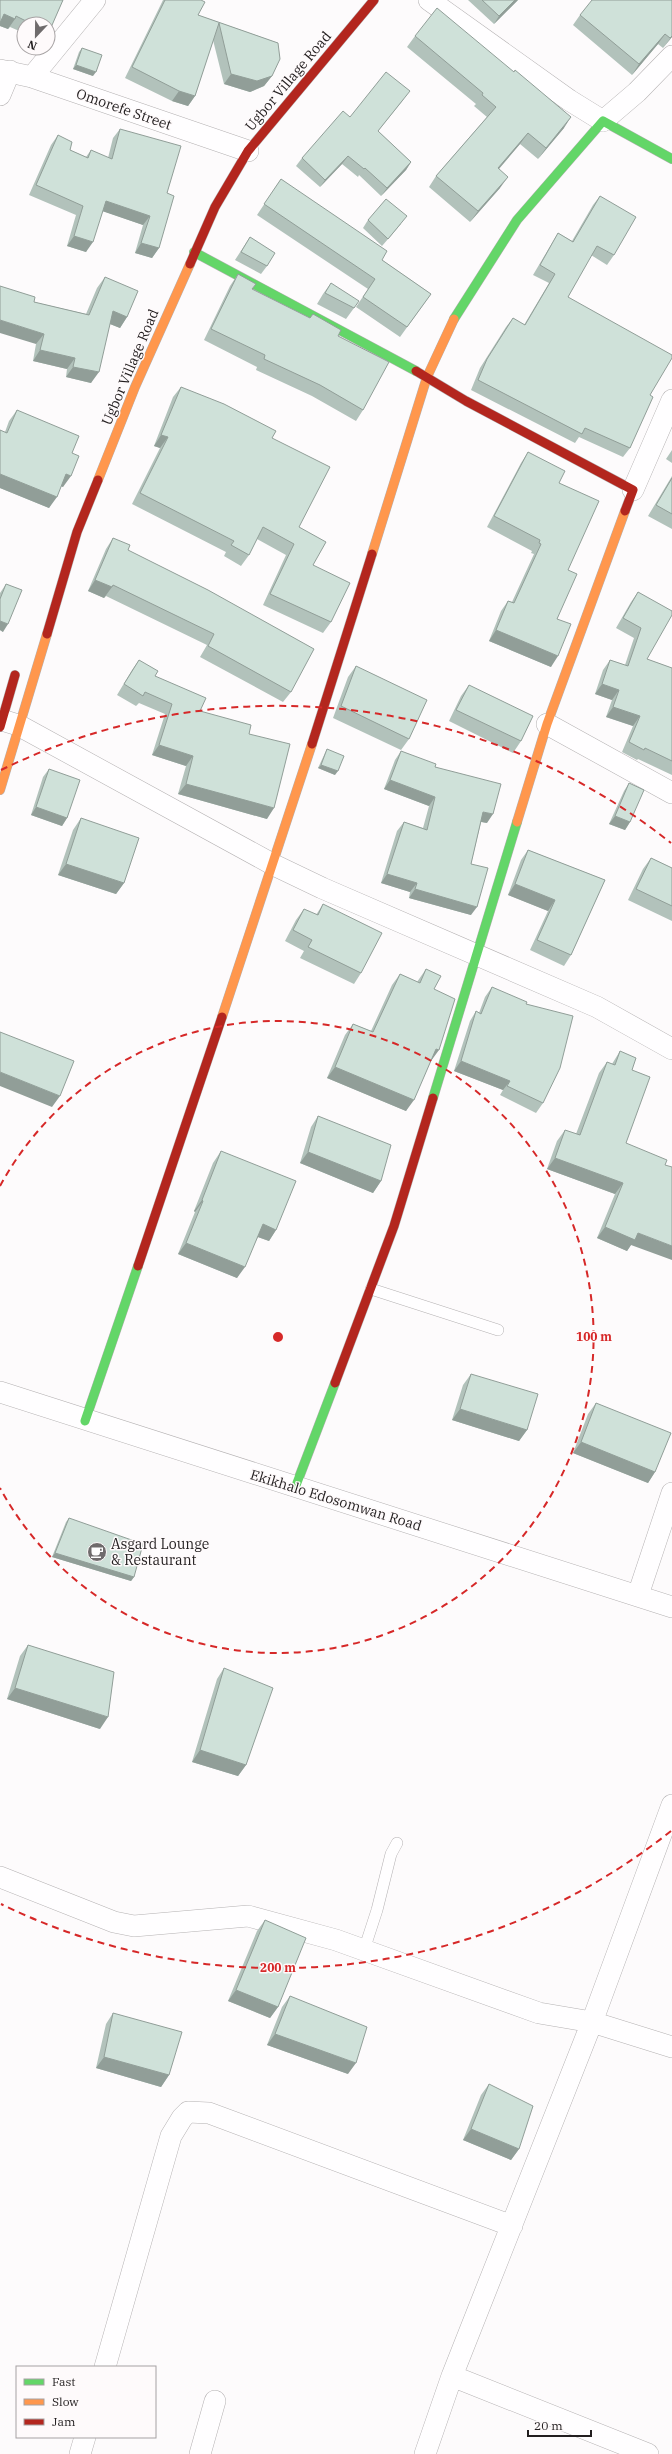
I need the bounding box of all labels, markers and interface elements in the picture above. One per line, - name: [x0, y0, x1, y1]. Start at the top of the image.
- north arrow: [16, 16, 56, 56]
- street label: Ugbor Village Road: [241, 27, 335, 134]
- text: N: [25, 37, 39, 53]
- street label: Omorefe Street: [74, 84, 174, 134]
- street label: Ugbor Village Road: [97, 306, 163, 428]
- text: 100 m: [576, 1329, 612, 1344]
- centre of rings: [271, 1330, 285, 1344]
- street label: Ekikhalo Edosomwan Road: [248, 1465, 425, 1535]
- place label: Asgard Lounge & Restaurant: [111, 1535, 209, 1569]
- cafe icon: Asgard Lounge & Restaurant: [86, 1541, 108, 1563]
- text: 200 m: [260, 1960, 296, 1975]
- legend: [16, 2366, 156, 2438]
- text: Fast: [52, 2374, 76, 2389]
- text: Slow: [52, 2394, 79, 2409]
- scale bar: [528, 2412, 591, 2438]
- text: Jam: [52, 2414, 76, 2429]
- text: 20 m: [534, 2418, 563, 2433]

